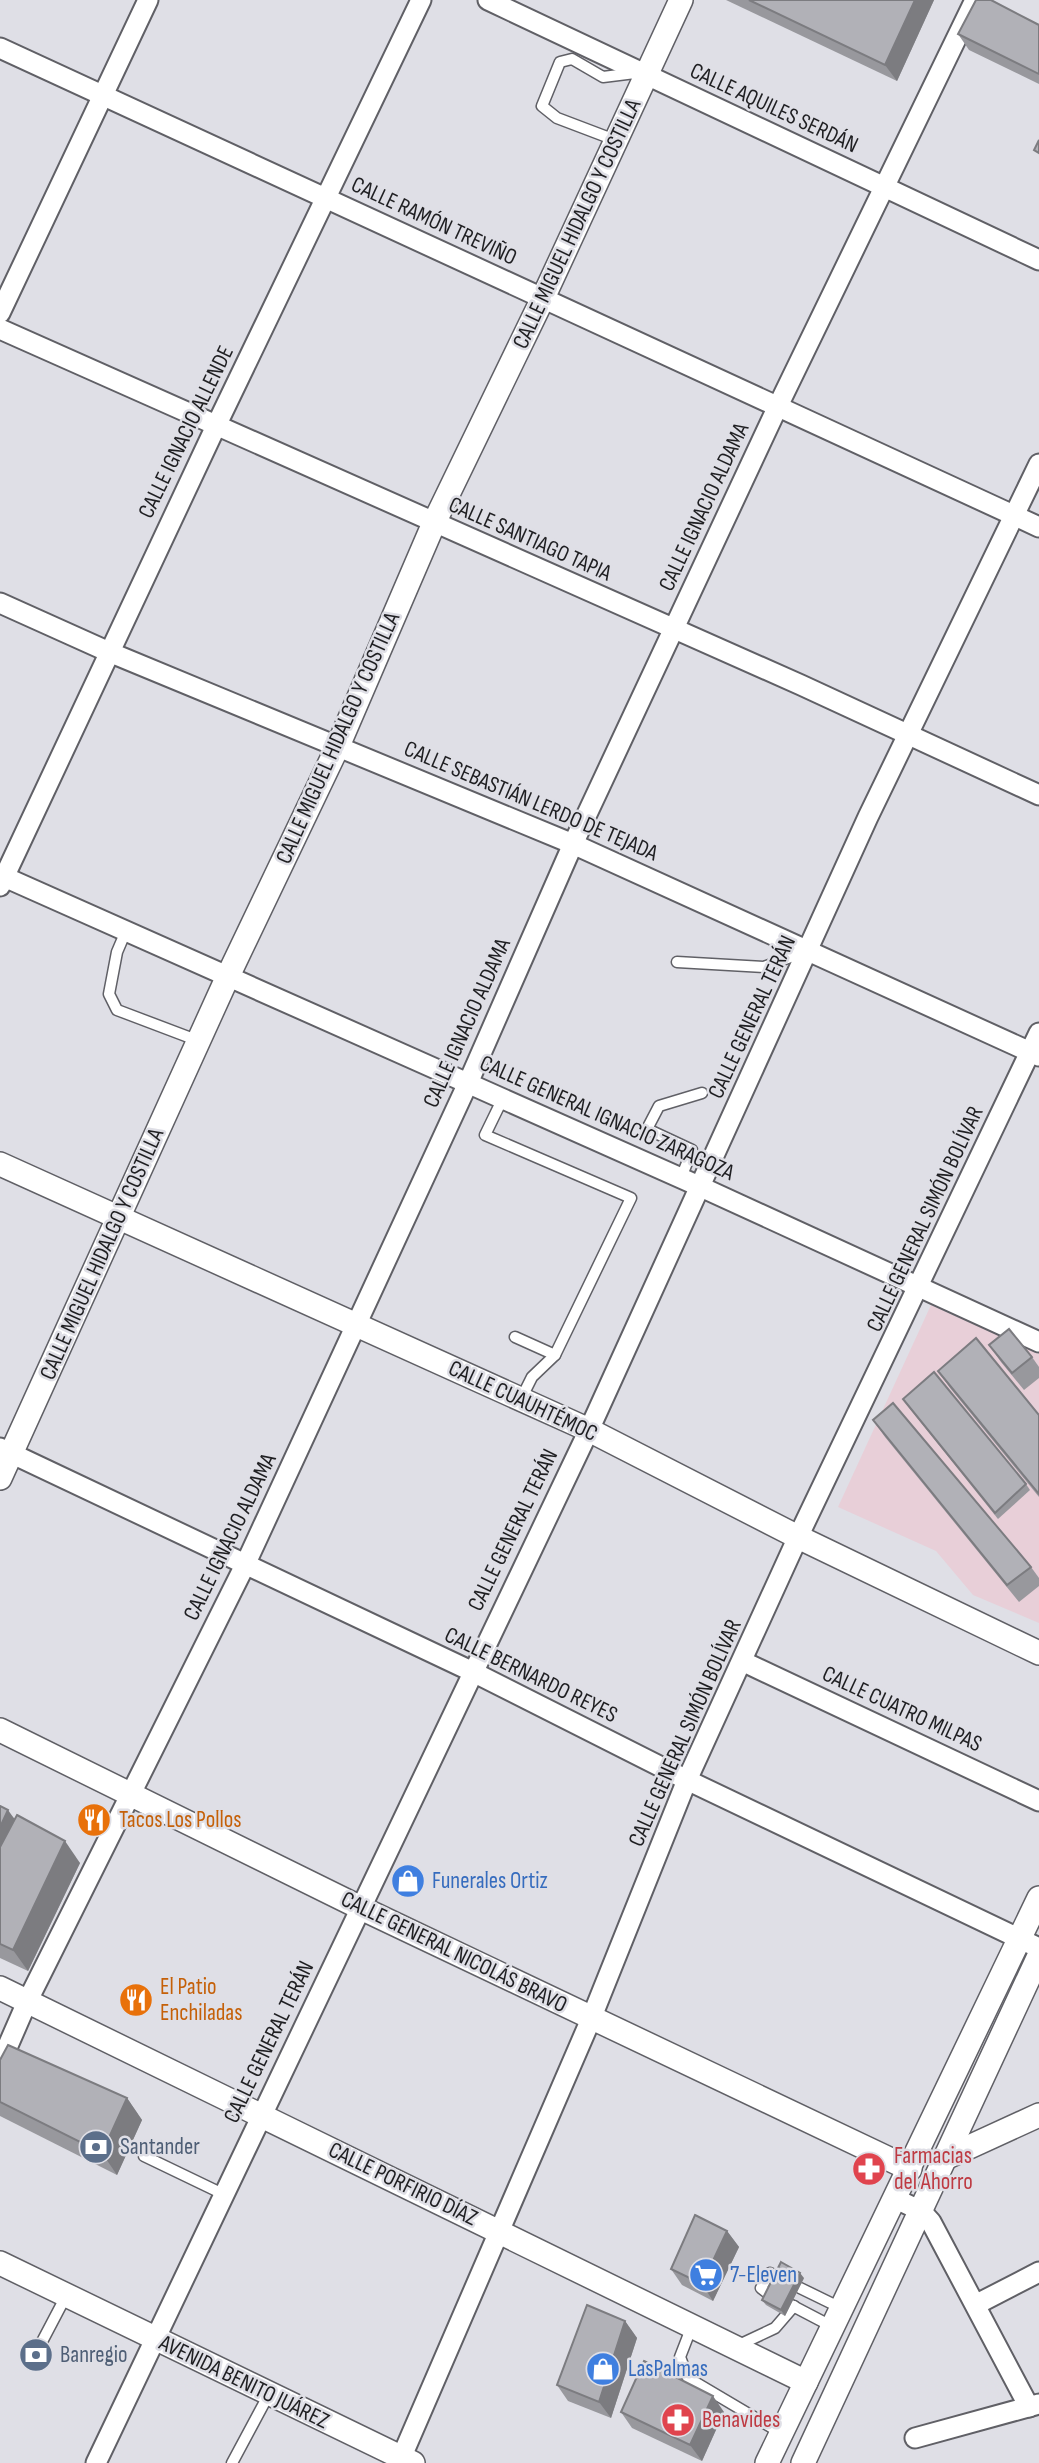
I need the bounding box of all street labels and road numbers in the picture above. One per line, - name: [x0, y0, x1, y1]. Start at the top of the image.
- street label: CALLE AQUILES SERDÁN: [686, 57, 862, 159]
- street label: CALLE MIGUEL HIDALGO Y COSTILLA: [507, 95, 647, 353]
- street label: CALLE RAMÓN TREVIÑO: [347, 170, 521, 272]
- street label: CALLE IGNACIO ALLENDE: [132, 341, 240, 523]
- street label: CALLE IGNACIO ALDAMA: [653, 418, 755, 596]
- street label: CALLE SANTIAGO TAPIA: [444, 491, 616, 587]
- street label: CALLE MIGUEL HIDALGO Y COSTILLA: [270, 608, 406, 868]
- street label: CALLE SEBASTIÁN LERDO DE TEJADA: [400, 735, 662, 867]
- street label: CALLE GENERAL TERÁN: [702, 931, 802, 1103]
- street label: CALLE IGNACIO ALDAMA: [417, 934, 517, 1112]
- street label: CALLE GENERAL IGNACIO ZARAGOZA: [475, 1049, 739, 1187]
- street label: CALLE GENERAL SIMÓN BOLÍVAR: [860, 1101, 990, 1336]
- street label: CALLE MIGUEL HIDALGO Y COSTILLA: [34, 1124, 170, 1384]
- street label: CALLE CUAUHTÉMOC: [444, 1354, 602, 1448]
- street label: CALLE GENERAL TERÁN: [462, 1444, 564, 1616]
- street label: CALLE IGNACIO ALDAMA: [177, 1449, 283, 1625]
- street label: CALLE GENERAL SIMÓN BOLÍVAR: [622, 1615, 748, 1851]
- street label: CALLE BERNARDO REYES: [440, 1621, 622, 1729]
- street label: CALLE CUATRO MILPAS: [818, 1660, 986, 1758]
- street label: CALLE GENERAL NICOLÁS BRAVO: [336, 1885, 572, 2019]
- street label: CALLE GENERAL TERÁN: [218, 1956, 320, 2128]
- street label: CALLE PORFIRIO DÍAZ: [324, 2136, 483, 2232]
- street label: AVENIDA BENITO JUÁREZ: [154, 2328, 334, 2435]

